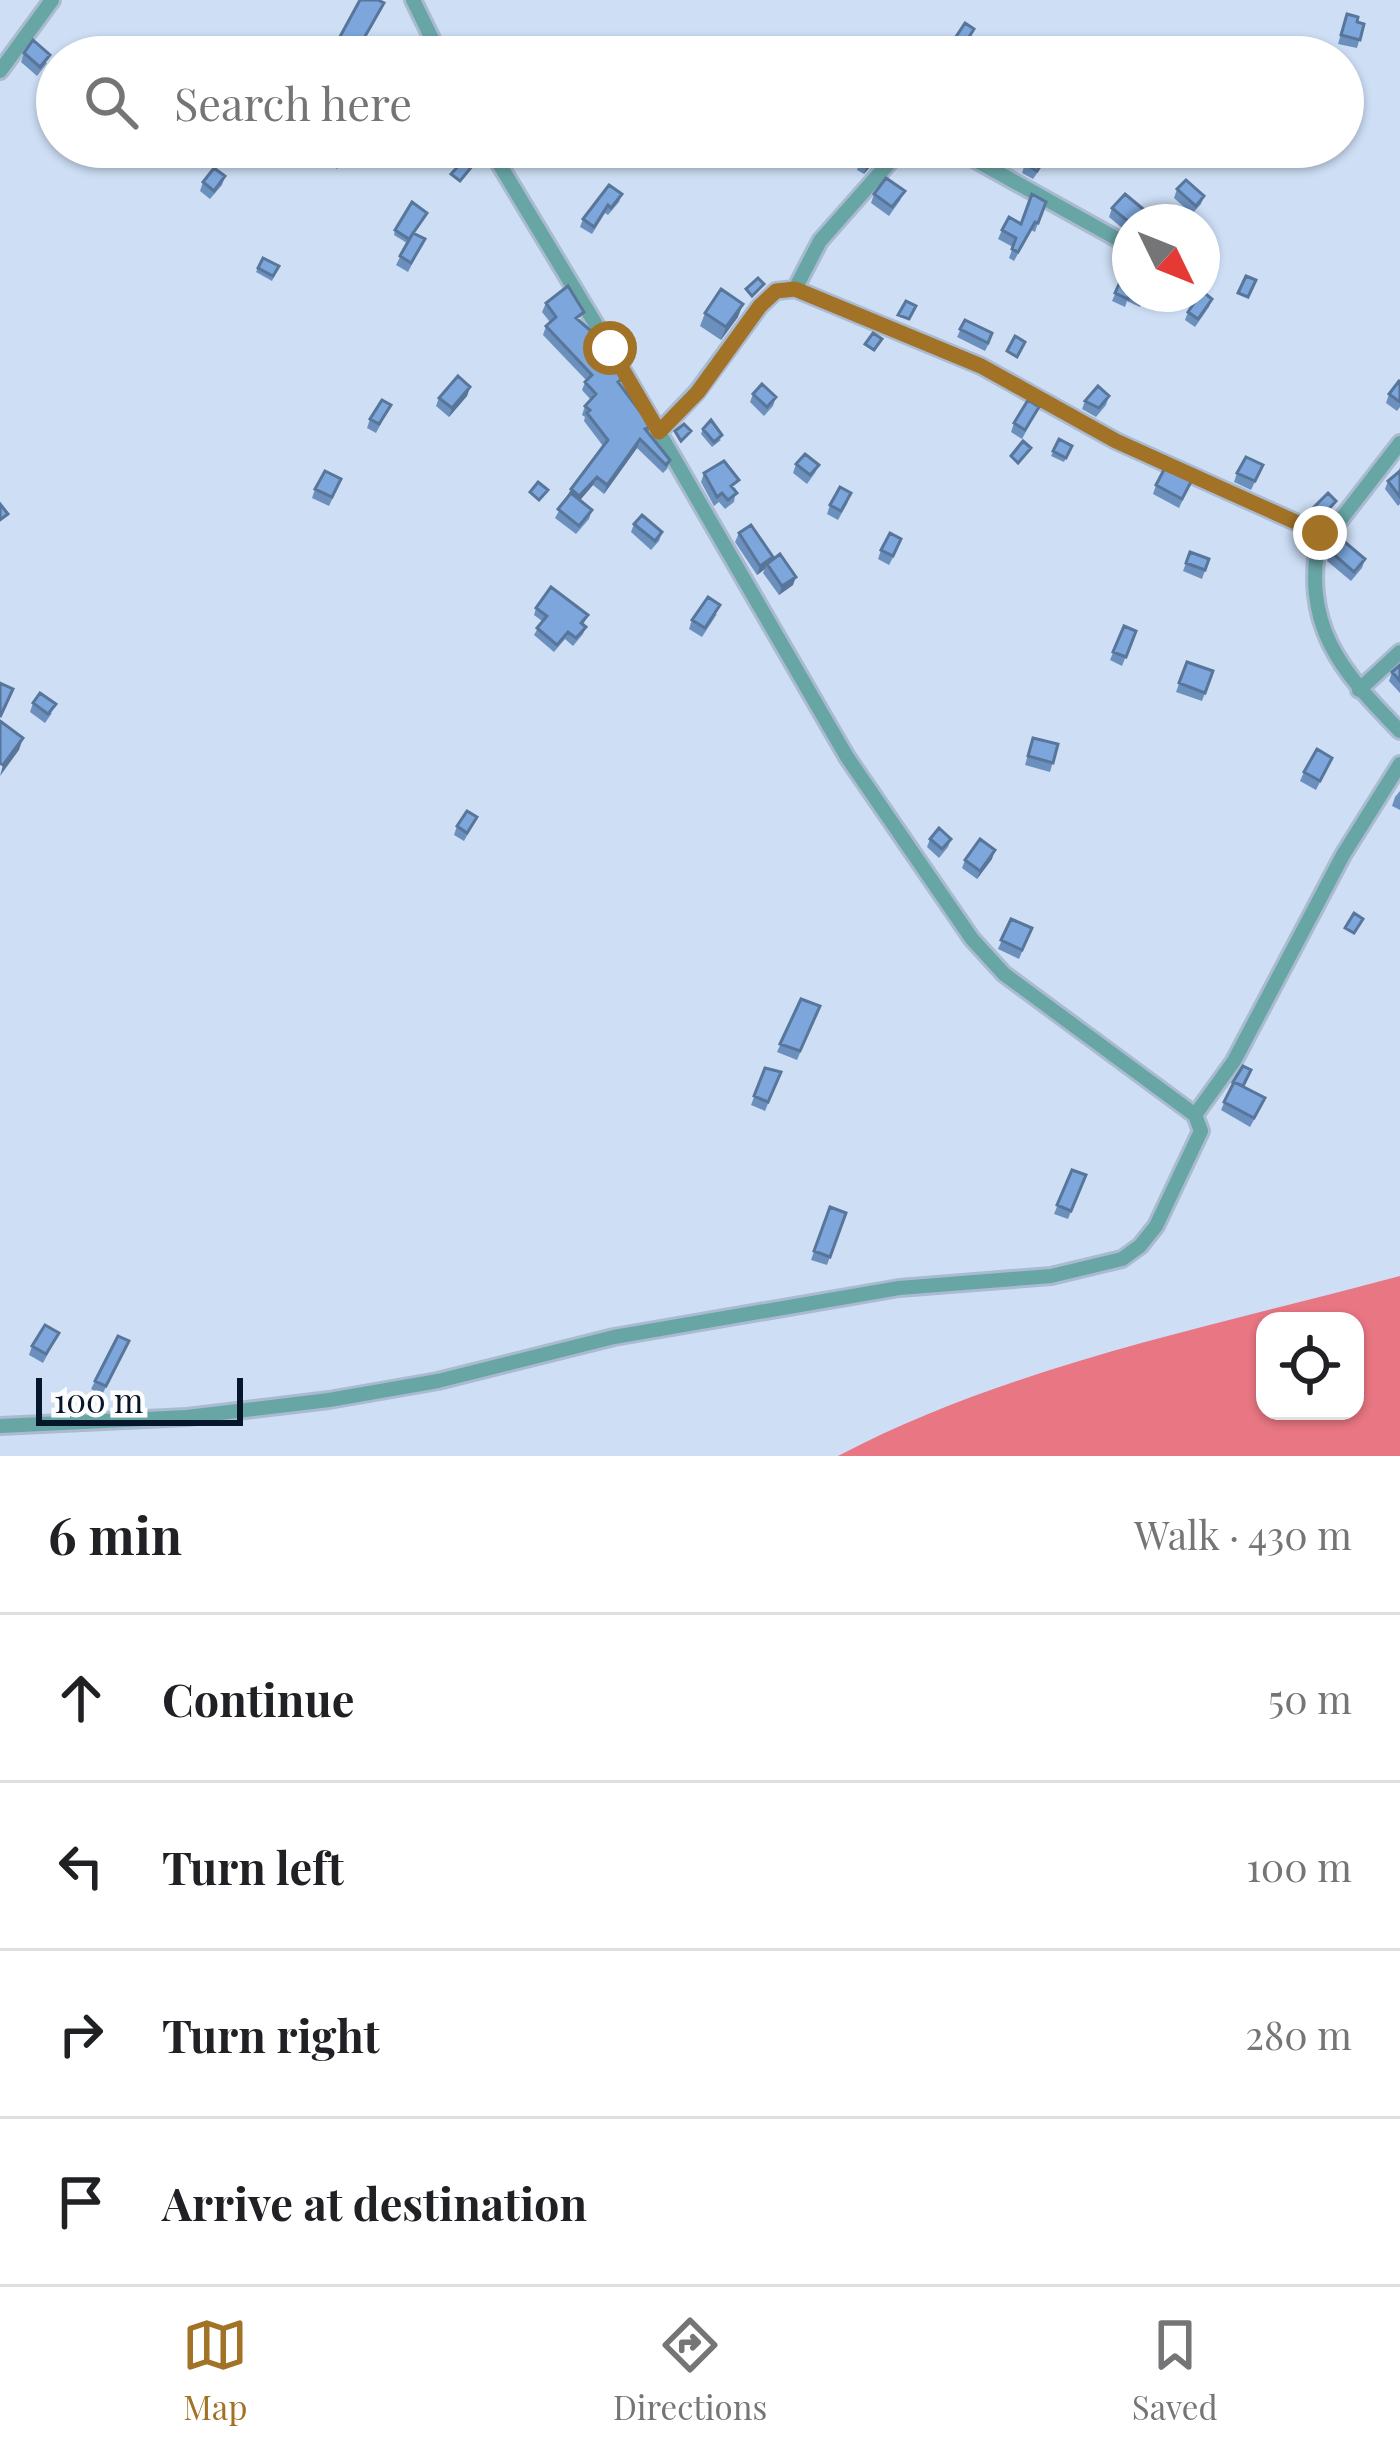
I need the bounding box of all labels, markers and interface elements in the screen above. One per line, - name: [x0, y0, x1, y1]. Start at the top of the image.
- search box: [36, 36, 1364, 168]
- icon: search: [78, 69, 144, 135]
- text: Search here: [174, 72, 412, 132]
- north arrow: [1112, 204, 1220, 312]
- route start: [583, 321, 637, 375]
- route end: [1293, 506, 1347, 560]
- map controls: [1256, 1312, 1364, 1420]
- button: locate: [1256, 1312, 1364, 1420]
- scale bar: [36, 1372, 243, 1425]
- text: 100 m: [54, 1377, 143, 1421]
- text: 6 min: [48, 1500, 182, 1568]
- text: Walk · 430 m: [1134, 1508, 1352, 1560]
- icon: ahead: [48, 1665, 114, 1731]
- text: Continue: [162, 1668, 354, 1728]
- text: 50 m: [1268, 1672, 1352, 1724]
- icon: left: [48, 1833, 114, 1899]
- text: Turn left: [162, 1836, 344, 1896]
- text: 100 m: [1246, 1840, 1352, 1892]
- icon: right: [48, 2001, 114, 2067]
- text: Turn right: [162, 2004, 380, 2064]
- text: 280 m: [1245, 2008, 1352, 2060]
- icon: arrive: [48, 2169, 114, 2235]
- text: Arrive at destination: [162, 2172, 587, 2232]
- tab: Map: [182, 2312, 248, 2428]
- tab: Directions: [613, 2312, 767, 2428]
- tab: Saved: [1132, 2312, 1218, 2428]

